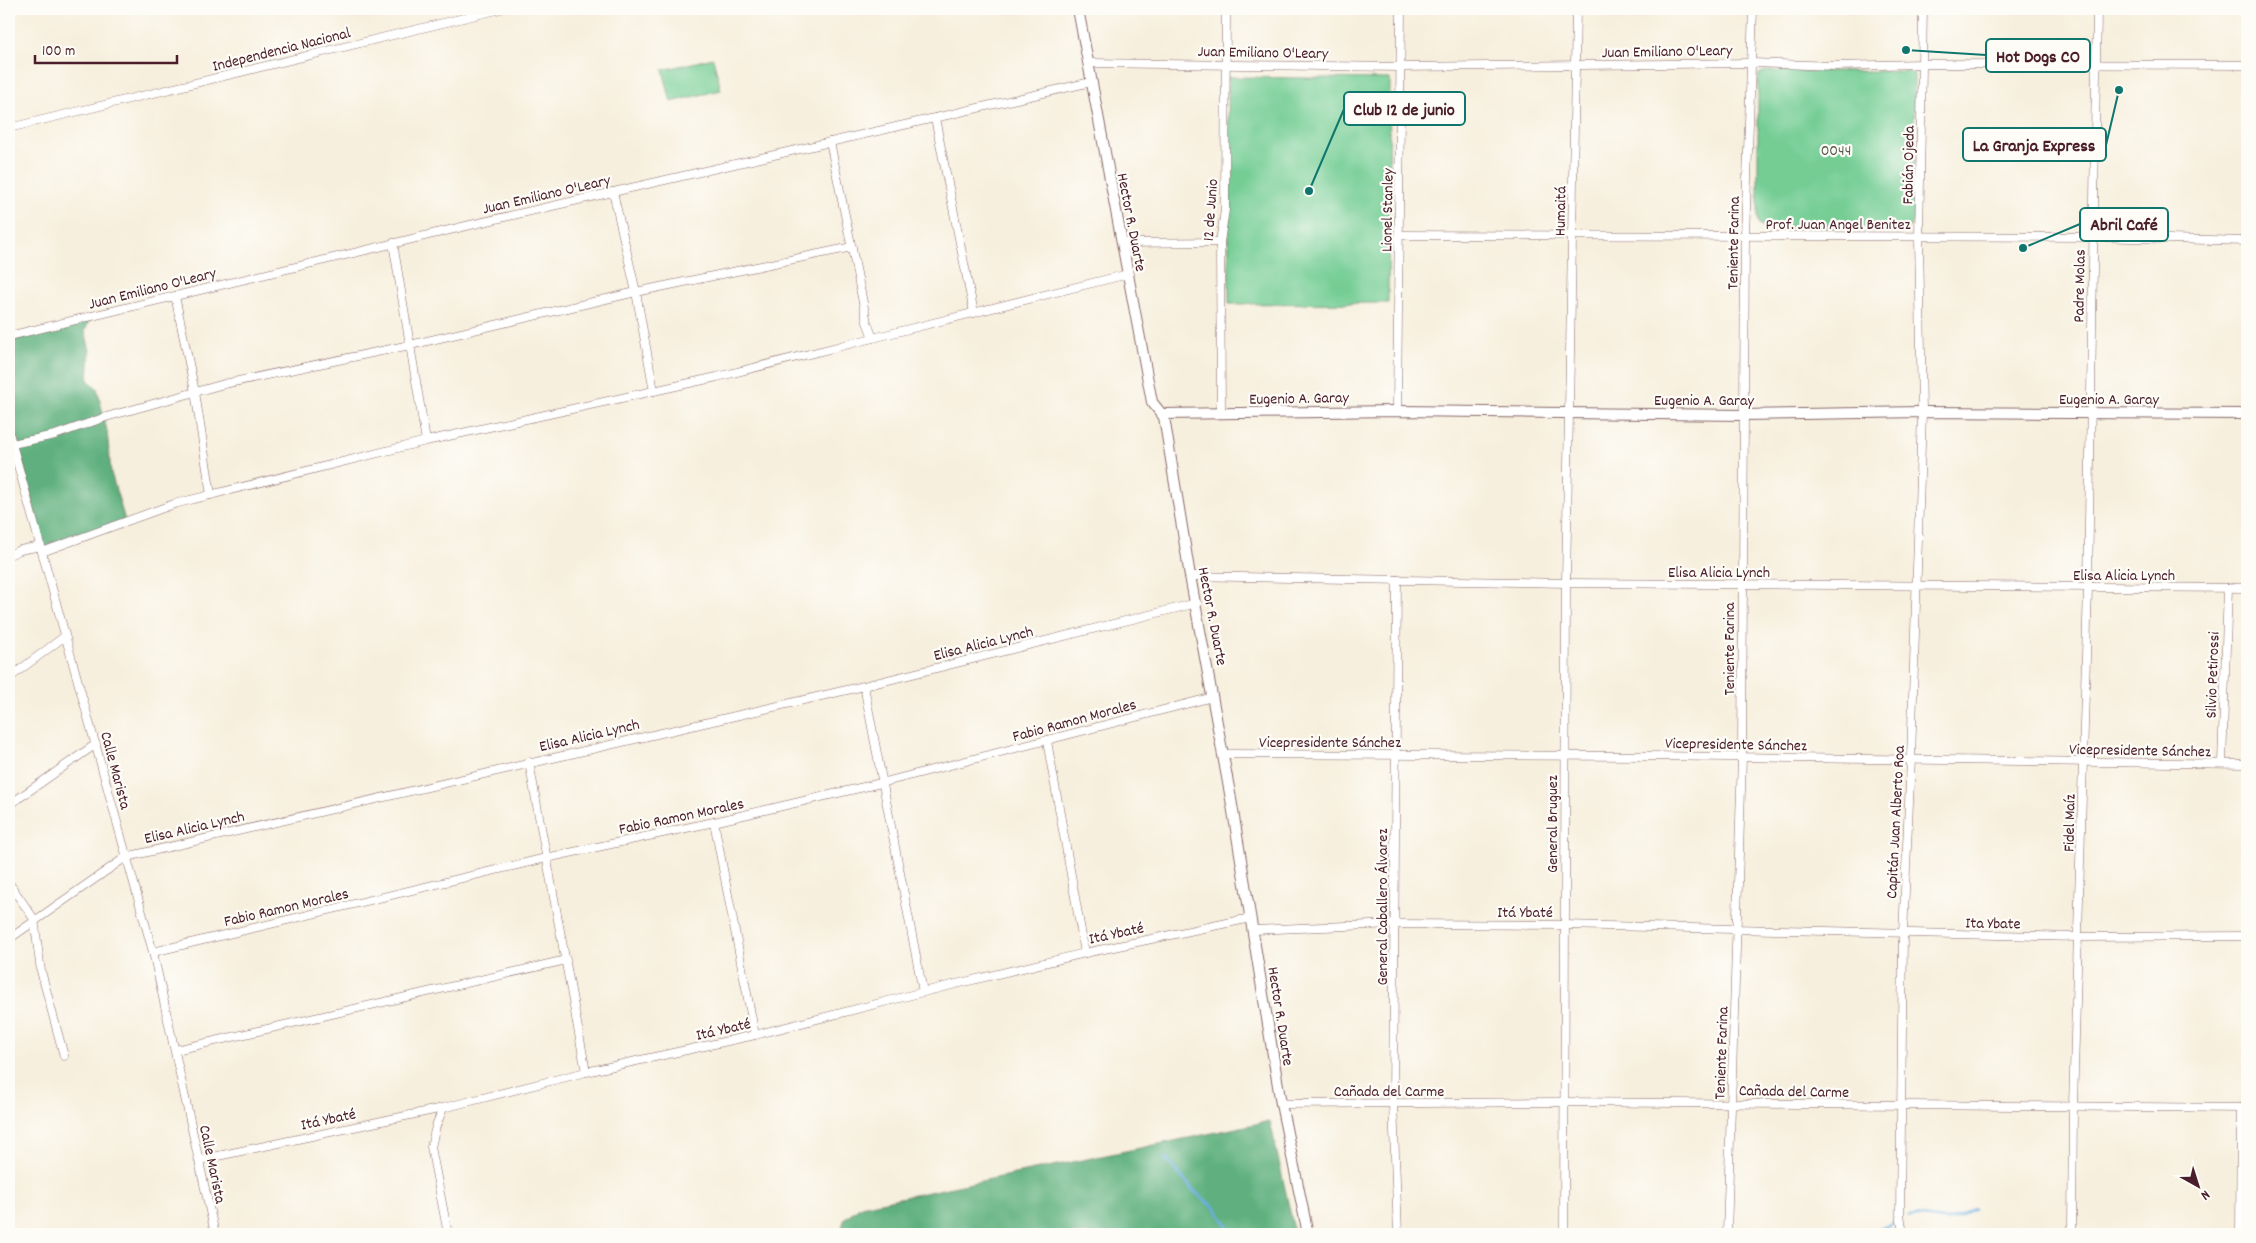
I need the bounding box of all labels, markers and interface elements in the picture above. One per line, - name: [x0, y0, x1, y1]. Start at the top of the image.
- street label: Independencia Nacional: [210, 22, 353, 79]
- scale bar: [35, 32, 178, 64]
- callout: Hot Dogs CO: [1986, 39, 2090, 72]
- street label: Juan Emiliano O'Leary: [1601, 40, 1733, 65]
- text: 100 m: [42, 41, 75, 63]
- street label: Juan Emiliano O'Leary: [1197, 41, 1329, 66]
- text: Hot Dogs CO: [1996, 46, 2080, 71]
- callout: Club 12 de junio: [1344, 92, 1465, 125]
- text: Club 12 de junio: [1353, 99, 1455, 124]
- street label: Fabián Ojeda: [1897, 125, 1922, 205]
- callout: La Granja Express: [1963, 128, 2106, 161]
- text: La Granja Express: [1973, 135, 2096, 160]
- park label: 0044: [1821, 140, 1851, 163]
- street label: Lionel Stanley: [1376, 167, 1401, 252]
- street label: Juan Emiliano O'Leary: [480, 169, 613, 221]
- street label: Hector R. Duarte: [1110, 171, 1151, 274]
- street label: 12 de Junio: [1198, 178, 1225, 242]
- street label: Humaitá: [1550, 186, 1573, 236]
- street label: Teniente Farina: [1722, 196, 1747, 290]
- callout: Abril Café: [2080, 208, 2168, 241]
- street label: Prof. Juan Angel Benitez: [1765, 214, 1911, 237]
- text: Abril Café: [2090, 214, 2158, 239]
- street label: Padre Molas: [2068, 249, 2093, 323]
- street label: Juan Emiliano O'Leary: [86, 262, 219, 316]
- street label: Eugenio A. Garay: [1249, 387, 1350, 412]
- street label: Eugenio A. Garay: [2059, 389, 2159, 412]
- street label: Eugenio A. Garay: [1654, 390, 1754, 413]
- street label: Elisa Alicia Lynch: [1668, 562, 1770, 585]
- street label: Hector R. Duarte: [1191, 565, 1232, 668]
- street label: Elisa Alicia Lynch: [2073, 565, 2175, 588]
- street label: Teniente Farina: [1719, 602, 1742, 696]
- street label: Elisa Alicia Lynch: [931, 621, 1036, 668]
- street label: Silvio Petirossi: [2200, 631, 2227, 719]
- street label: Fabio Ramon Morales: [1010, 694, 1139, 749]
- street label: Elisa Alicia Lynch: [537, 714, 642, 759]
- street label: Calle Marista: [93, 729, 136, 813]
- street label: Vicepresidente Sánchez: [1259, 732, 1401, 755]
- street label: Vicepresidente Sánchez: [1665, 733, 1807, 758]
- street label: Vicepresidente Sánchez: [2069, 739, 2211, 764]
- street label: Capitán Juan Alberto Roa: [1881, 744, 1912, 899]
- street label: General Bruguez: [1542, 775, 1565, 873]
- street label: Fabio Ramon Morales: [617, 793, 746, 842]
- street label: Fidel Maíz: [2058, 794, 2083, 852]
- street label: Elisa Alicia Lynch: [142, 806, 247, 851]
- street label: General Caballero Álvarez: [1372, 829, 1395, 986]
- street label: Fabio Ramon Morales: [222, 883, 351, 934]
- street label: Itá Ybaté: [1497, 902, 1553, 925]
- street label: Ita Ybate: [1965, 913, 2021, 936]
- street label: Itá Ybaté: [1087, 917, 1146, 951]
- street label: Hector R. Duarte: [1260, 965, 1299, 1068]
- street label: Teniente Farina: [1709, 1006, 1736, 1100]
- street label: Itá Ybaté: [694, 1013, 753, 1048]
- street label: Cañada del Carme: [1739, 1080, 1849, 1105]
- street label: Cañada del Carme: [1334, 1081, 1444, 1104]
- street label: Itá Ybaté: [299, 1103, 358, 1137]
- street label: Calle Marista: [192, 1123, 231, 1206]
- north arrow: [2174, 1160, 2224, 1210]
- text: N: [2196, 1185, 2214, 1205]

